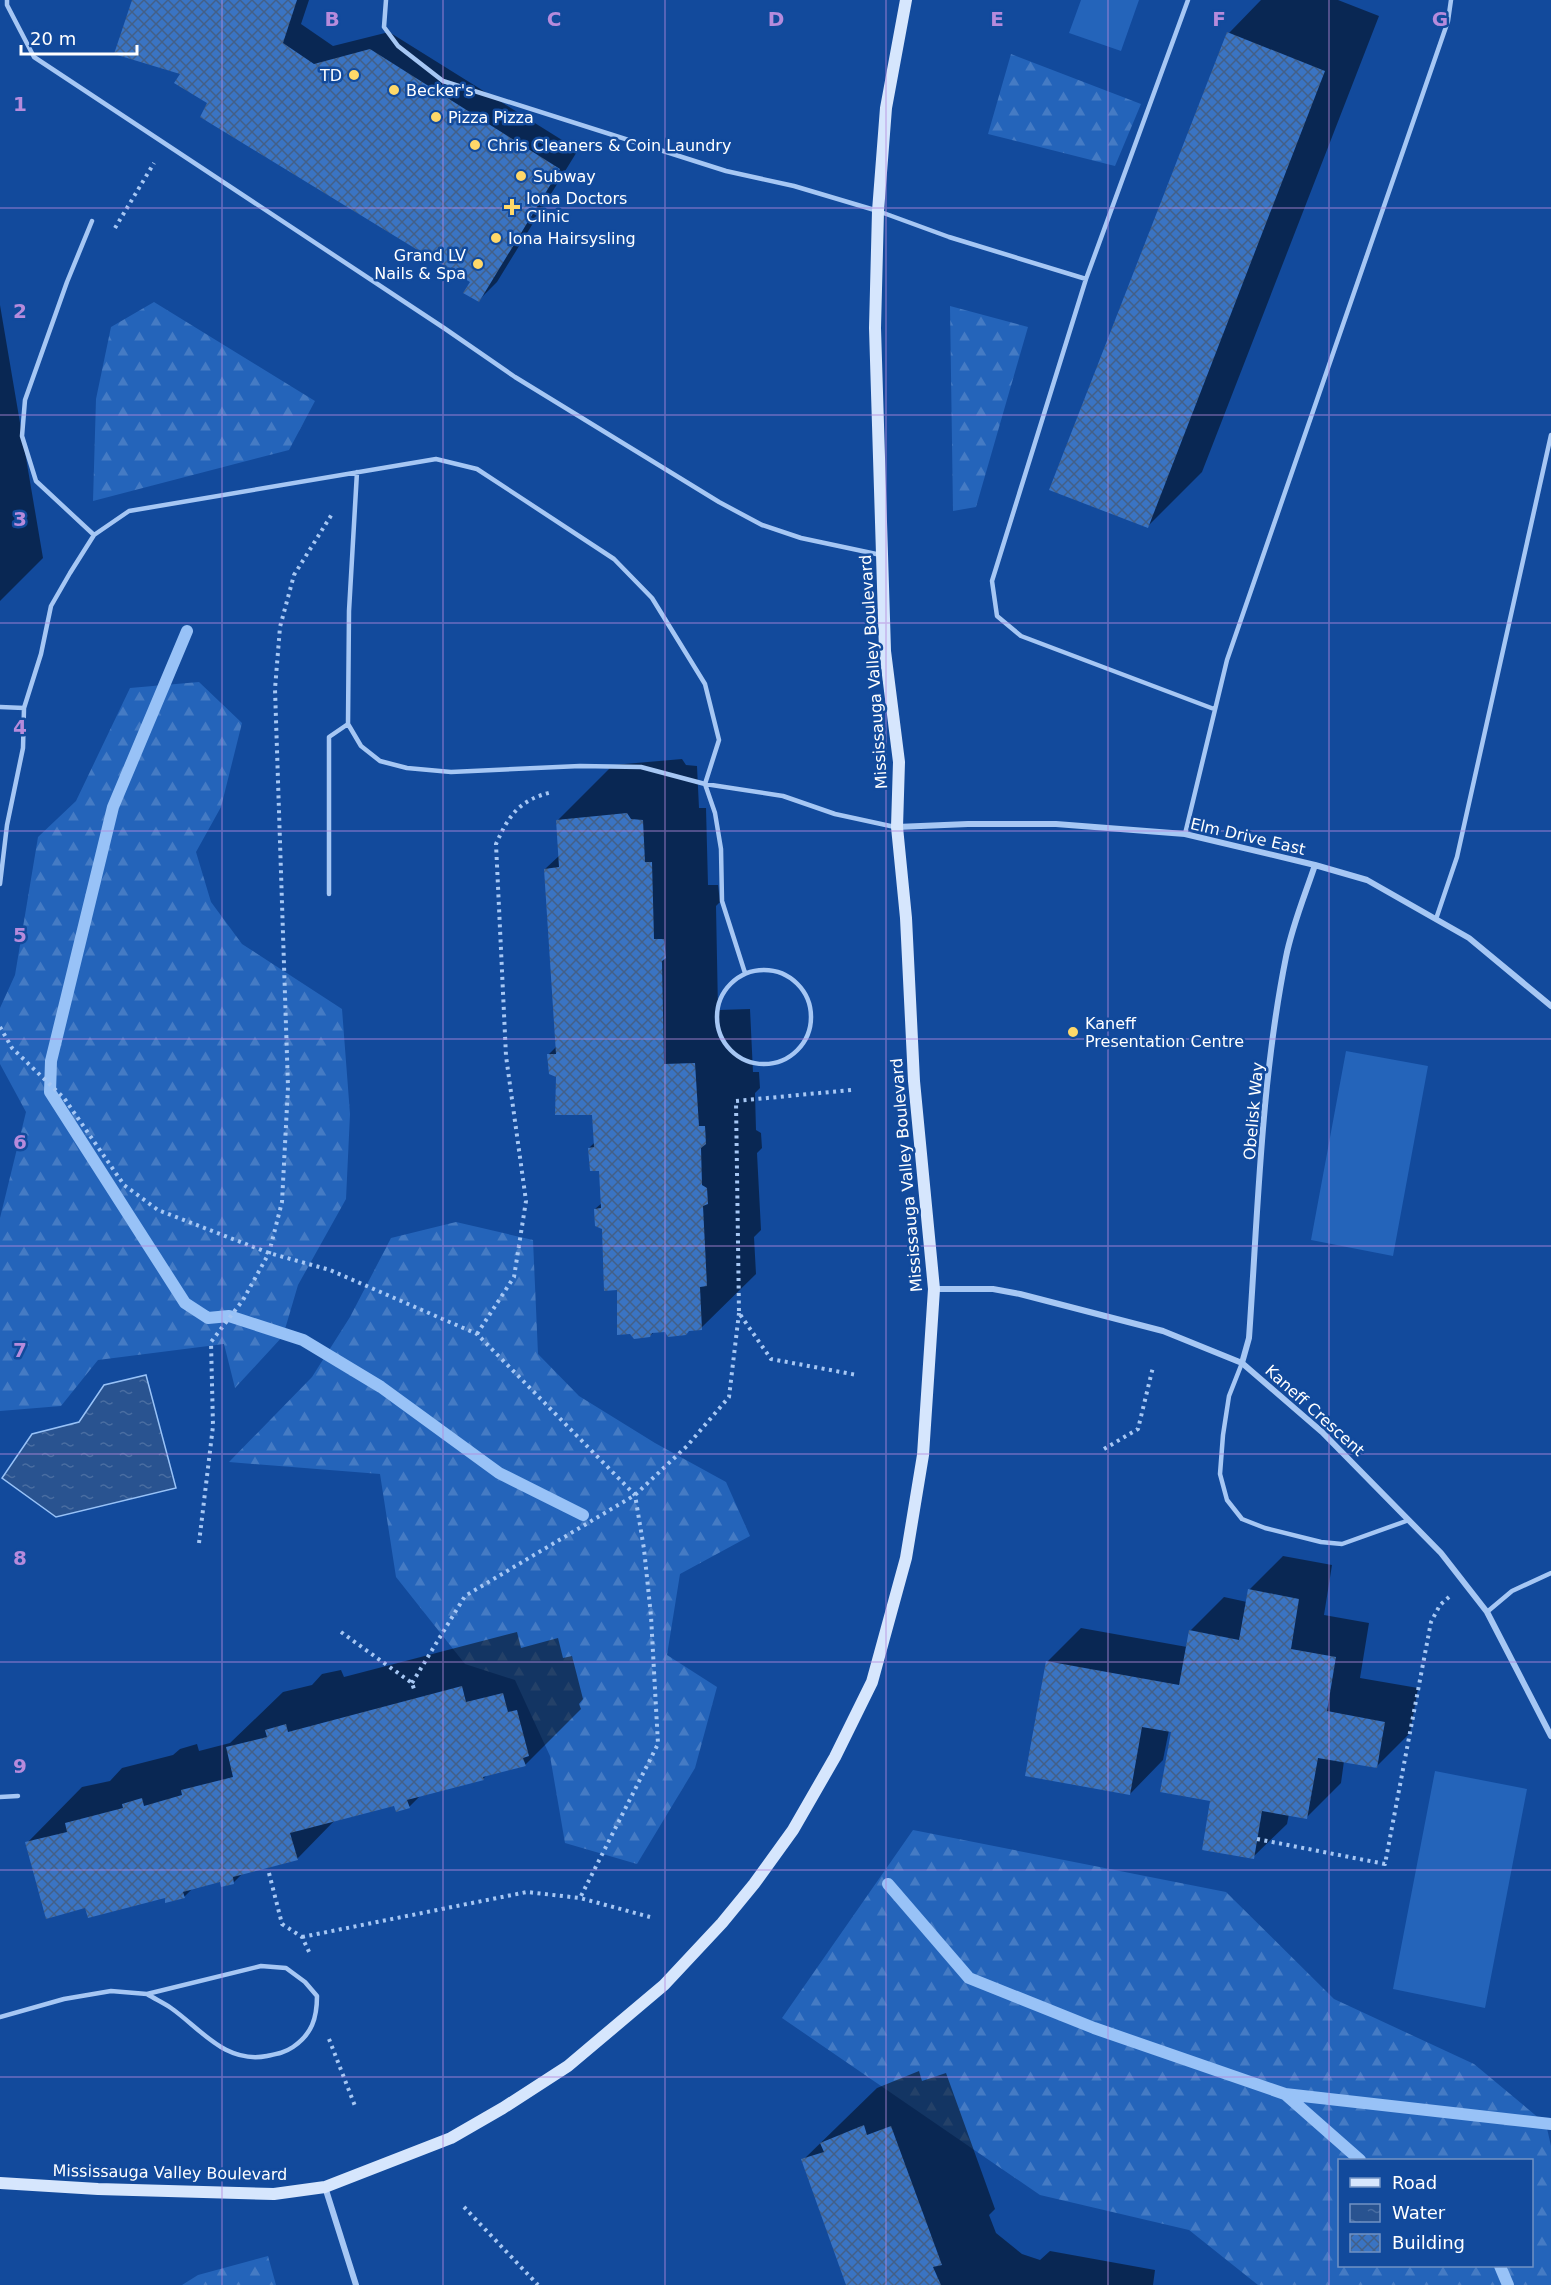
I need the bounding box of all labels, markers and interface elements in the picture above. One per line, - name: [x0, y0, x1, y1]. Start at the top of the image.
- text: B: [324, 7, 340, 31]
- text: C: [547, 7, 561, 31]
- text: D: [768, 7, 784, 31]
- text: E: [990, 7, 1004, 31]
- text: F: [1212, 7, 1226, 31]
- text: G: [1432, 7, 1448, 31]
- scale bar: [21, 18, 136, 56]
- text: 20 m: [30, 28, 76, 49]
- place label: TD: [319, 66, 342, 85]
- marker: TD: [347, 68, 361, 82]
- place label: Becker's: [406, 81, 473, 100]
- marker: Becker's: [387, 83, 401, 97]
- text: 1: [13, 92, 27, 116]
- place label: Pizza Pizza: [448, 108, 534, 127]
- marker: Pizza Pizza: [429, 110, 443, 124]
- place label: Chris Cleaners & Coin Laundry: [487, 136, 731, 155]
- marker: Chris Cleaners & Coin Laundry: [468, 138, 482, 152]
- place label: Subway: [533, 167, 596, 186]
- marker: Subway: [514, 169, 528, 183]
- place label: Iona Doctors Clinic: [526, 189, 627, 226]
- marker: Iona Doctors Clinic: [503, 198, 521, 216]
- place label: Iona Hairsysling: [508, 229, 636, 248]
- marker: Iona Hairsysling: [489, 231, 503, 245]
- place label: Grand LV Nails & Spa: [374, 246, 466, 283]
- marker: Grand LV Nails & Spa: [471, 257, 485, 271]
- text: 2: [13, 299, 27, 323]
- text: 3: [13, 507, 27, 531]
- street label: Mississauga Valley Boulevard: [856, 554, 891, 790]
- text: 4: [13, 715, 27, 739]
- street label: Elm Drive East: [1189, 814, 1307, 859]
- text: 5: [13, 923, 27, 947]
- place label: Kaneff Presentation Centre: [1085, 1014, 1244, 1051]
- marker: Kaneff Presentation Centre: [1066, 1025, 1080, 1039]
- street label: Mississauga Valley Boulevard: [887, 1057, 926, 1293]
- street label: Obelisk Way: [1240, 1061, 1267, 1161]
- text: 6: [13, 1130, 27, 1154]
- text: 7: [13, 1338, 27, 1362]
- street label: Kaneff Crescent: [1261, 1361, 1368, 1460]
- text: 8: [13, 1546, 27, 1570]
- text: 9: [13, 1754, 27, 1778]
- legend: [1338, 2159, 1533, 2267]
- street label: Mississauga Valley Boulevard: [52, 2161, 288, 2184]
- text: Road: [1392, 2172, 1437, 2193]
- text: Water: [1392, 2202, 1446, 2223]
- text: Building: [1392, 2232, 1465, 2253]

